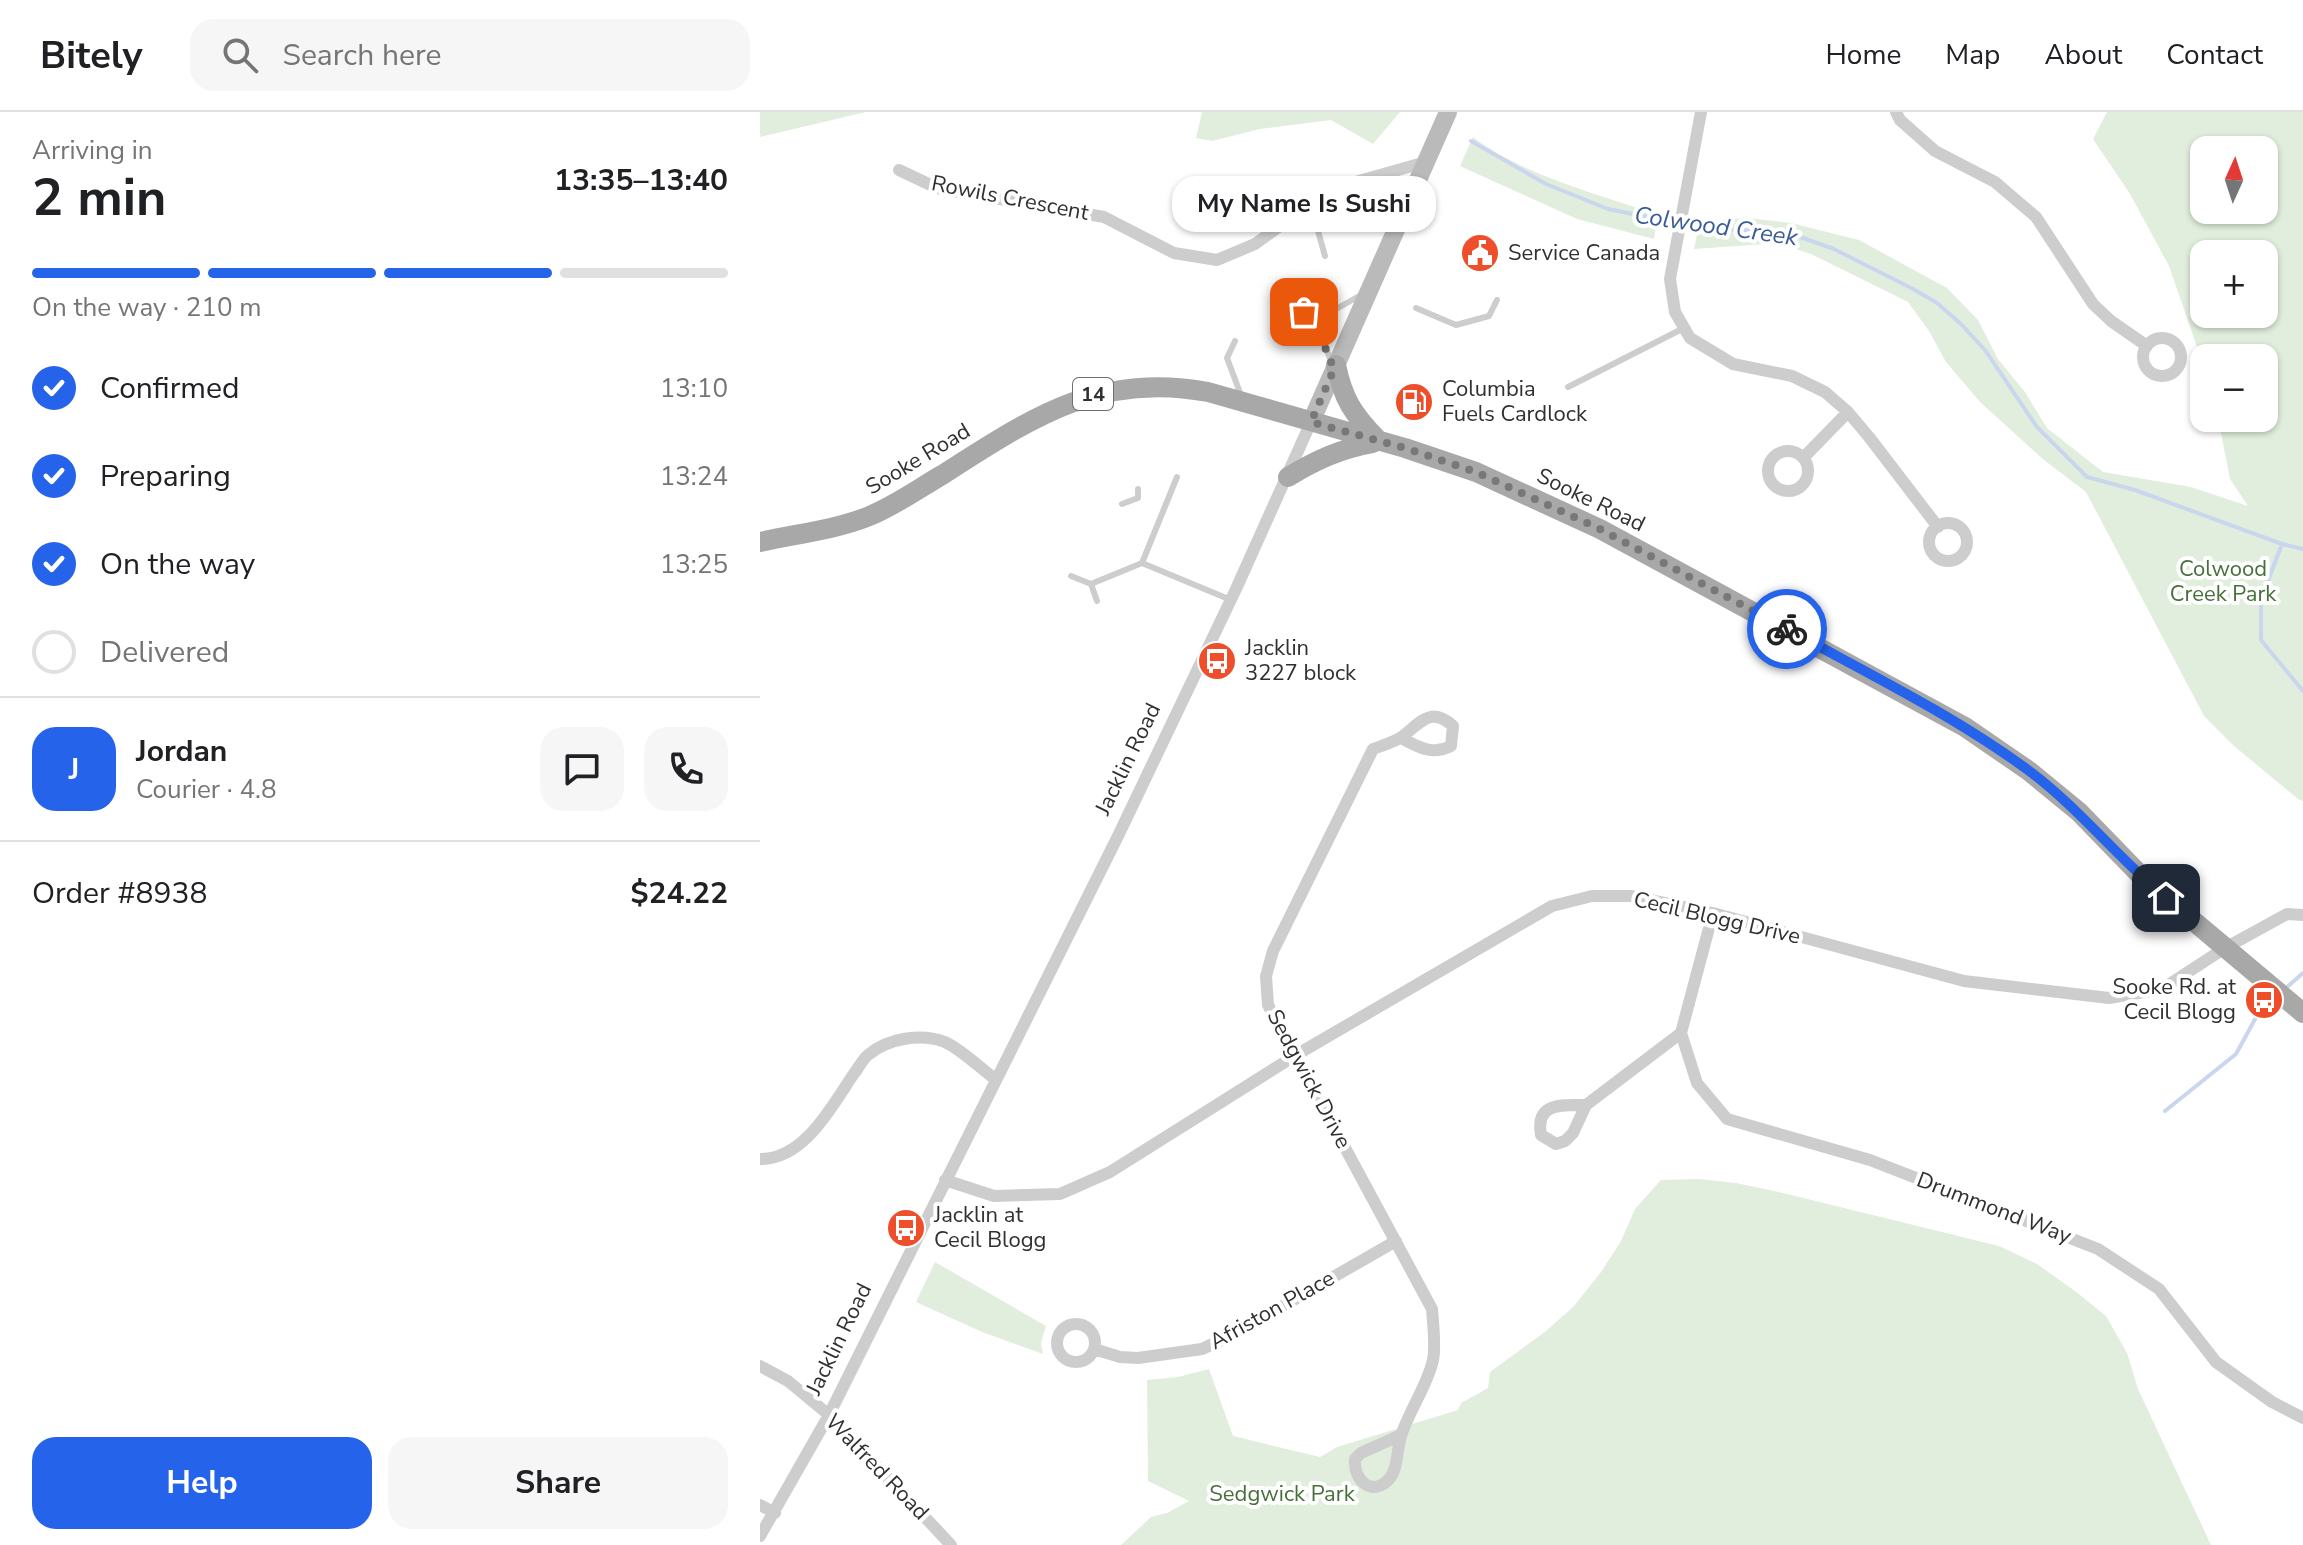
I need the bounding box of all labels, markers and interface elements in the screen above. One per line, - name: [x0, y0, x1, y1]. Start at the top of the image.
- search box: [190, 19, 750, 91]
- text: Bitely: [40, 30, 142, 81]
- icon: search: [218, 33, 262, 77]
- text: Search here: [282, 35, 441, 76]
- text: Home: [1826, 36, 1901, 74]
- text: Map: [1945, 36, 2000, 74]
- text: About: [2044, 36, 2122, 74]
- text: Contact: [2166, 36, 2263, 74]
- text: Arriving in: [32, 133, 153, 168]
- north arrow: [2190, 136, 2278, 224]
- map controls: [2190, 136, 2278, 432]
- text: 13:35–13:40: [554, 160, 728, 201]
- text: 2 min: [32, 162, 167, 233]
- street label: Rowils Crescent: [929, 168, 1091, 228]
- callout: My Name Is Sushi: [1172, 176, 1436, 232]
- text: My Name Is Sushi: [1197, 186, 1411, 221]
- water label: Colwood Creek: [1632, 199, 1801, 253]
- public building icon: Service Canada: [1459, 232, 1501, 274]
- place label: Service Canada: [1508, 238, 1660, 268]
- button: +: [2190, 240, 2278, 328]
- pin: [1270, 278, 1338, 346]
- text: On the way · 210 m: [32, 290, 261, 325]
- icon: bag: [1282, 290, 1326, 334]
- button: −: [2190, 344, 2278, 432]
- icon: check: [32, 366, 76, 410]
- text: Confirmed: [100, 368, 240, 409]
- text: 13:10: [660, 371, 728, 406]
- place label: Columbia Fuels Cardlock: [1442, 374, 1588, 429]
- road number: 14: [1073, 378, 1113, 410]
- fuel station icon: Columbia Fuels Cardlock: [1393, 381, 1435, 423]
- street label: Sooke Road: [860, 416, 976, 502]
- icon: check: [32, 454, 76, 498]
- text: Preparing: [100, 456, 231, 497]
- text: 13:24: [660, 459, 728, 494]
- street label: Sooke Road: [1532, 461, 1650, 539]
- icon: check: [32, 542, 76, 586]
- text: On the way: [100, 544, 255, 585]
- text: 13:25: [660, 547, 728, 582]
- park label: Colwood Creek Park: [2170, 554, 2277, 609]
- courier: [1747, 589, 1827, 669]
- icon: bike: [1765, 607, 1809, 651]
- text: Delivered: [100, 632, 229, 673]
- place label: Jacklin 3227 block: [1244, 633, 1357, 688]
- bus stop icon: Jacklin 3227 block: [1196, 640, 1238, 682]
- street label: Jacklin Road: [1088, 698, 1168, 821]
- button: chat: [540, 727, 624, 811]
- button: phone: [644, 727, 728, 811]
- text: Jordan: [136, 731, 227, 772]
- text: J: [69, 749, 79, 790]
- text: Courier · 4.8: [136, 772, 277, 807]
- pin: [2132, 864, 2200, 932]
- text: Order #8938: [32, 873, 207, 914]
- text: $24.22: [631, 873, 728, 914]
- icon: home: [2144, 876, 2188, 920]
- street label: Cecil Blogg Drive: [1631, 884, 1803, 952]
- place label: Sooke Rd. at Cecil Blogg: [2113, 972, 2236, 1027]
- bus stop icon: Sooke Rd. at Cecil Blogg: [2243, 979, 2285, 1021]
- street label: Sedgwick Drive: [1260, 1004, 1358, 1154]
- street label: Drummond Way: [1912, 1165, 2076, 1252]
- place label: Jacklin at Cecil Blogg: [933, 1200, 1047, 1255]
- bus stop icon: Jacklin at Cecil Blogg: [885, 1207, 927, 1249]
- street label: Afriston Place: [1204, 1263, 1340, 1357]
- street label: Jacklin Road: [799, 1278, 879, 1401]
- street label: Walfred Road: [818, 1407, 936, 1527]
- button: Help: [32, 1437, 372, 1529]
- button: Share: [388, 1437, 728, 1529]
- park label: Sedgwick Park: [1209, 1479, 1356, 1509]

